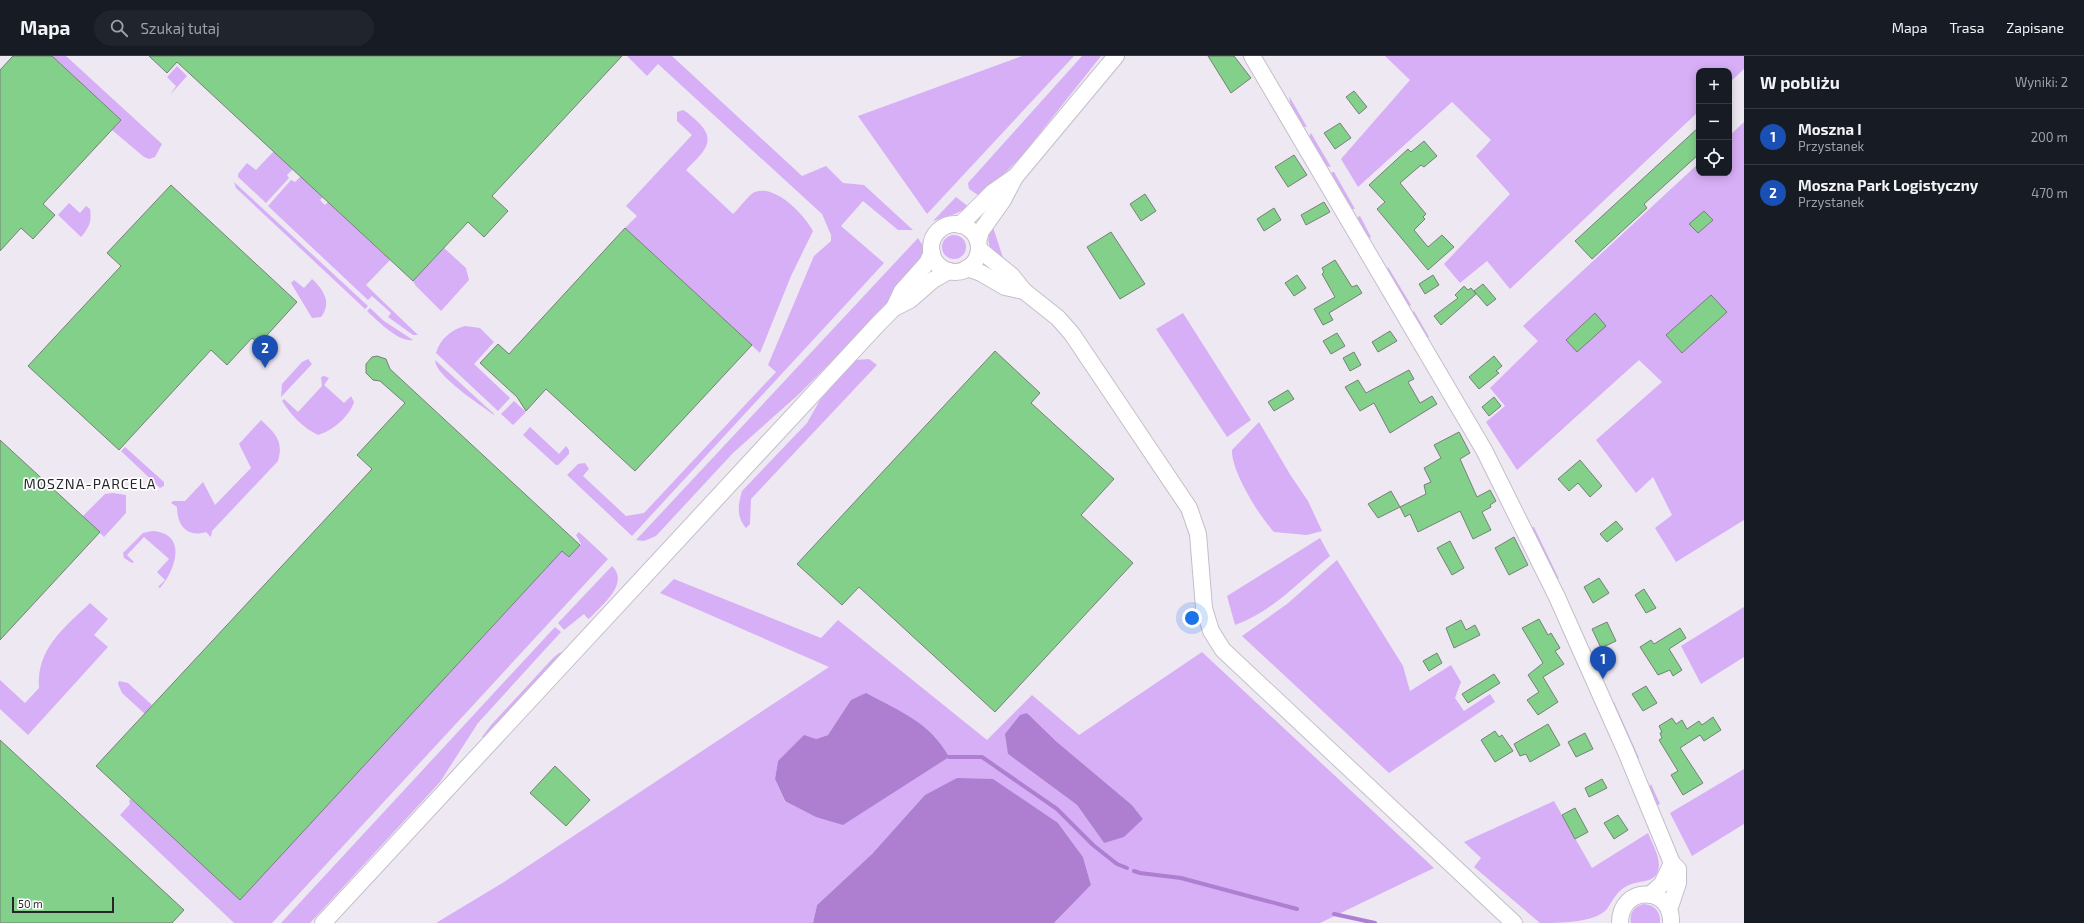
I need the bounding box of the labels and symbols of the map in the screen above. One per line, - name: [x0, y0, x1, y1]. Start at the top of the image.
- pin: 2: [252, 335, 278, 368]
- district label: MOSZNA-PARCELA: [23, 475, 157, 492]
- your location: [1182, 608, 1202, 628]
- pin: 1: [1590, 646, 1616, 679]
- scale bar: [12, 895, 114, 914]

